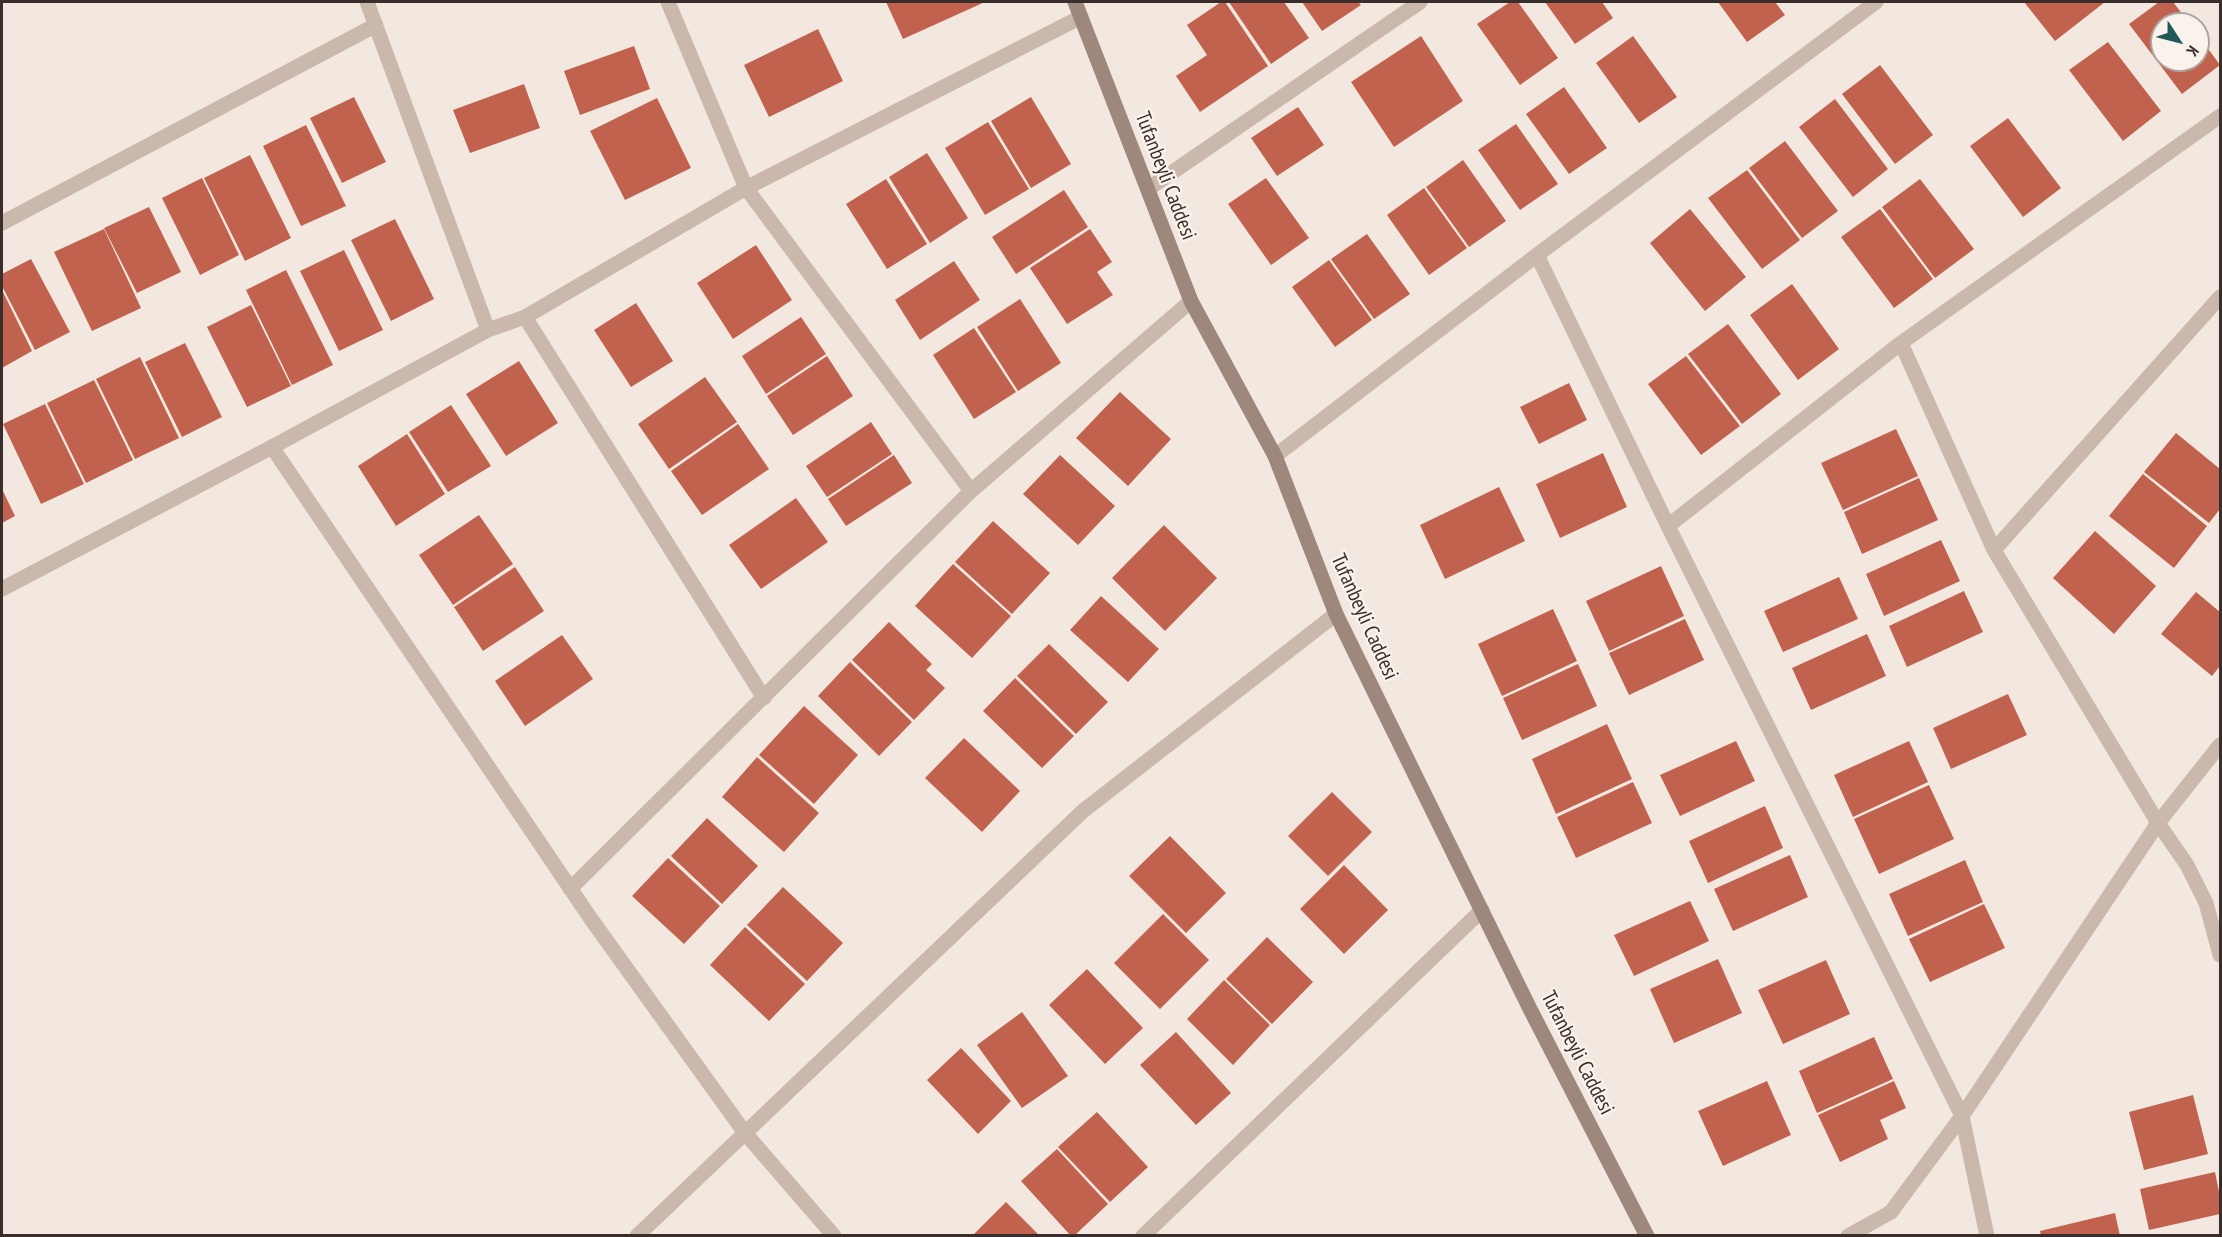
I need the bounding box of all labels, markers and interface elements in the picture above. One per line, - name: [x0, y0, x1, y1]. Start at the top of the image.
- north arrow: [2150, 12, 2210, 72]
- text: K: [2182, 42, 2203, 61]
- street label: Tufanbeyli Caddesi: [1129, 108, 1201, 244]
- street label: Tufanbeyli Caddesi: [1325, 550, 1403, 684]
- street label: Tufanbeyli Caddesi: [1535, 987, 1619, 1119]

